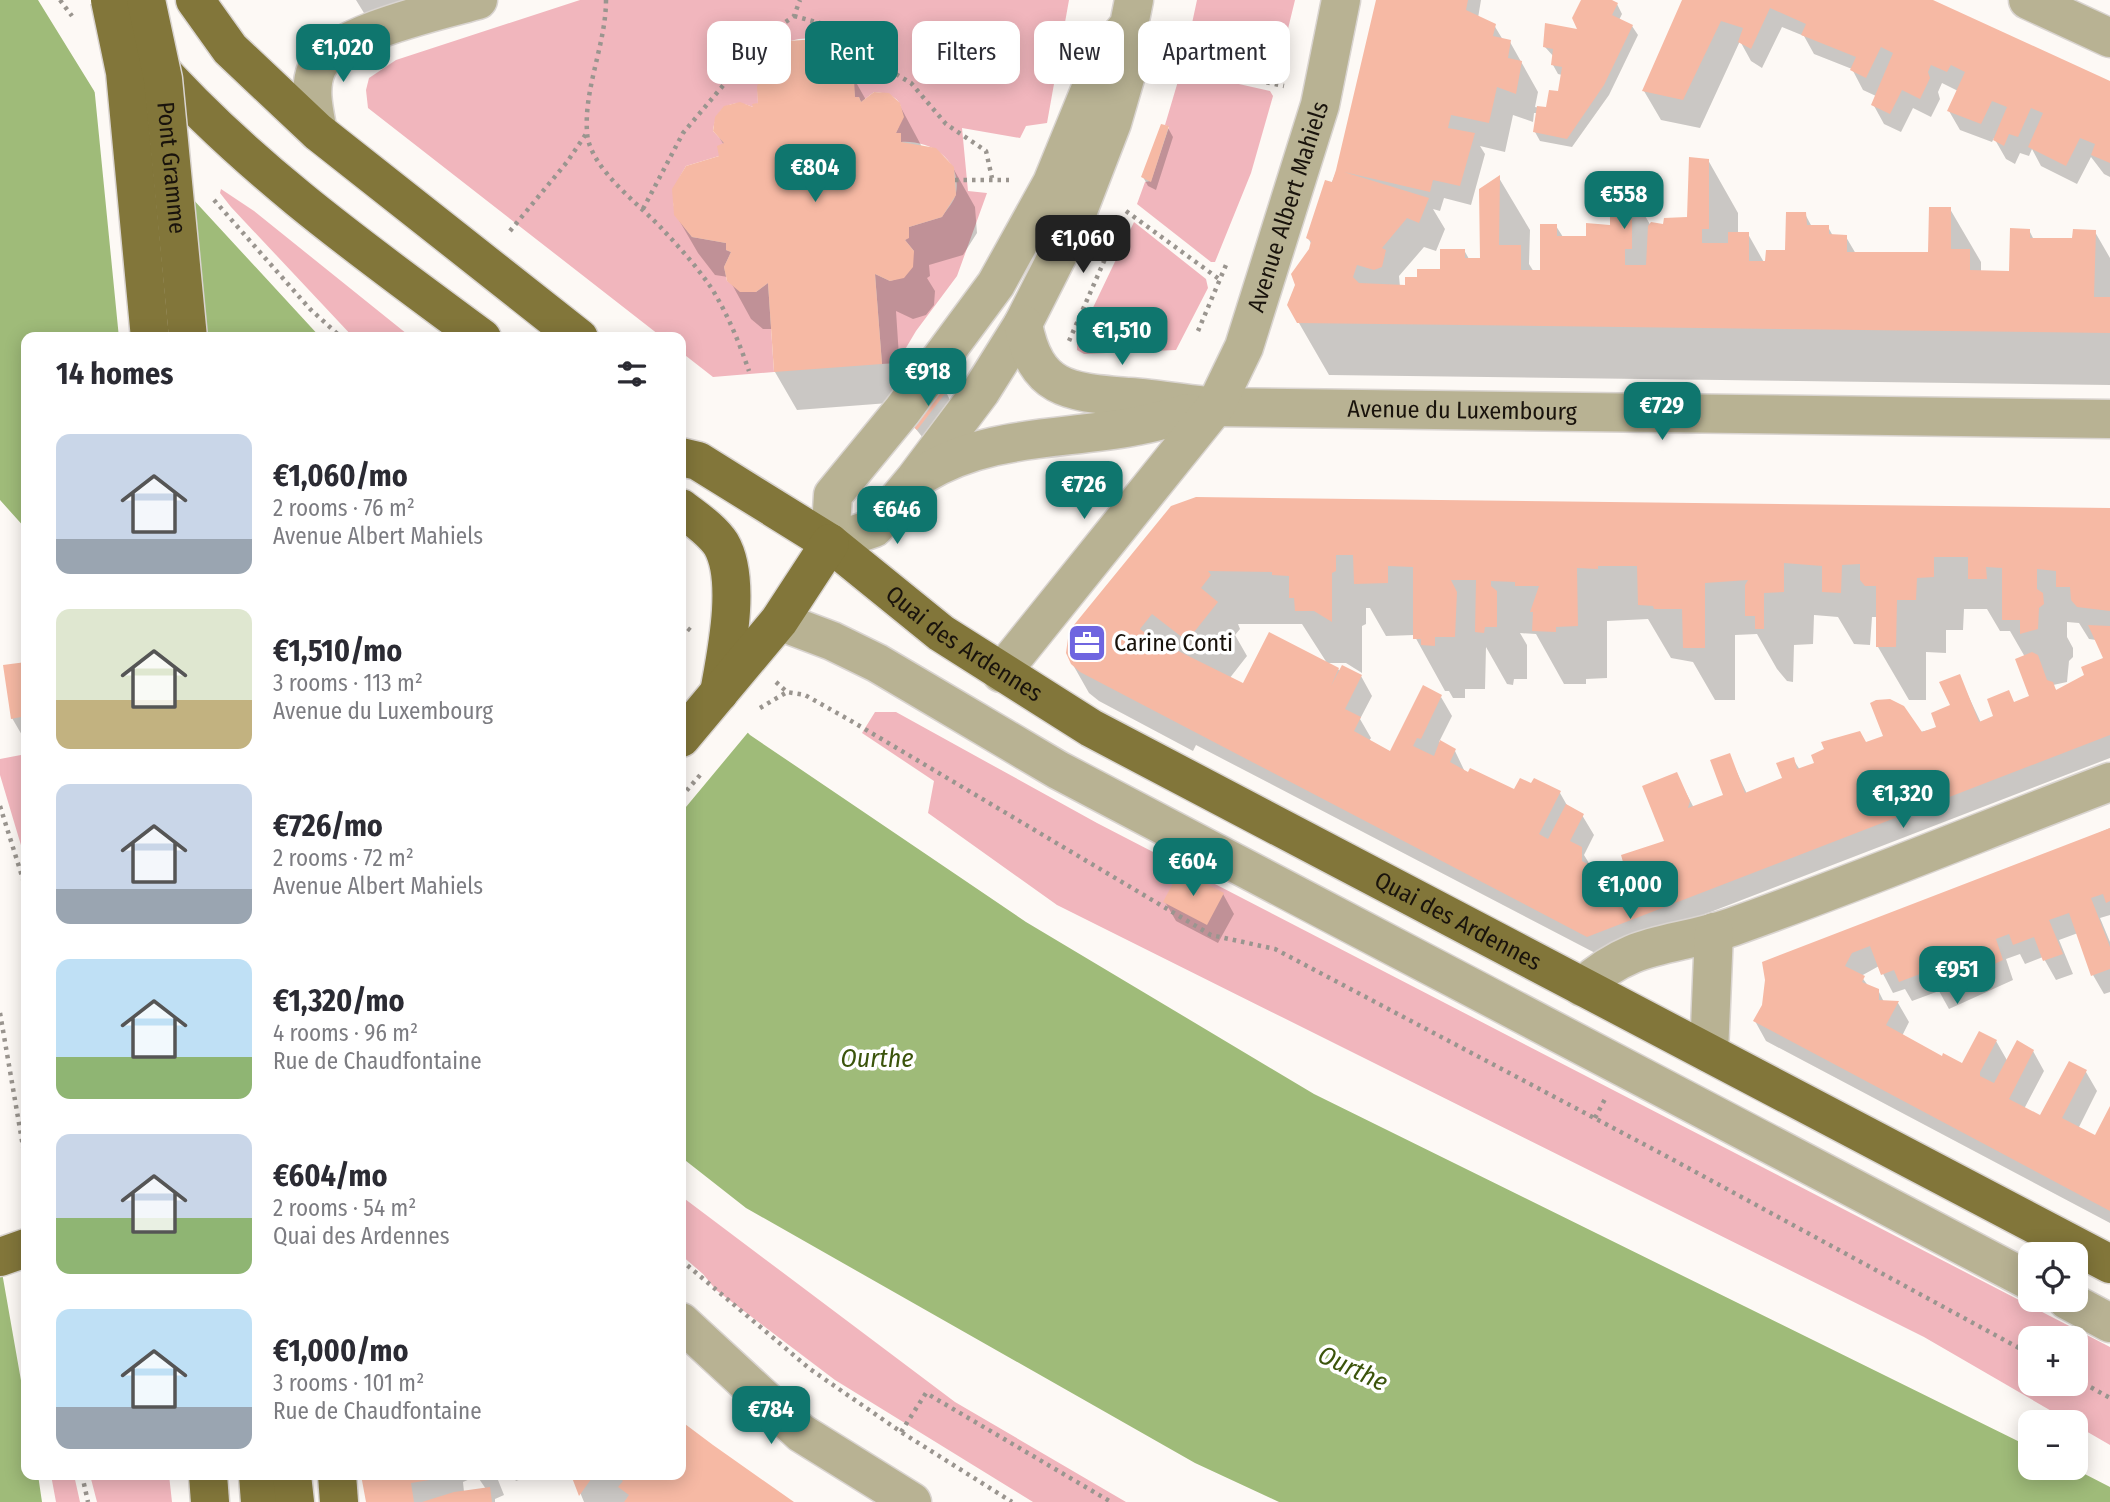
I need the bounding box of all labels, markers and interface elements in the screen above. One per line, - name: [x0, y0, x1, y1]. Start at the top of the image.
- chip: Buy: [707, 21, 791, 84]
- chip: Rent: [805, 21, 898, 84]
- chip: Filters: [912, 21, 1020, 84]
- chip: New: [1034, 21, 1124, 84]
- chip: Apartment: [1138, 21, 1290, 84]
- pin: €1,020: [286, 24, 400, 84]
- text: €1,020: [312, 33, 374, 61]
- street label: Avenue Albert Mahiels: [1242, 98, 1334, 316]
- street label: Pont Gramme: [151, 100, 192, 235]
- pin: €804: [774, 144, 856, 204]
- text: €804: [791, 153, 839, 181]
- pin: €558: [1583, 172, 1665, 231]
- text: €558: [1601, 180, 1647, 208]
- pin: €1,060: [1026, 216, 1140, 275]
- text: €1,060: [1051, 224, 1115, 252]
- pin: €1,510: [1065, 308, 1179, 367]
- text: €1,510: [1092, 316, 1152, 344]
- pin: €918: [887, 348, 969, 408]
- icon: filters: [613, 355, 651, 393]
- text: 14 homes: [56, 356, 173, 392]
- text: €918: [905, 357, 951, 385]
- pin: €729: [1621, 382, 1703, 442]
- text: €729: [1640, 391, 1684, 419]
- street label: Avenue du Luxembourg: [1347, 395, 1578, 426]
- text: €1,060/mo: [273, 458, 408, 494]
- icon: home: [112, 462, 196, 546]
- pin: €726: [1043, 462, 1125, 521]
- text: €726: [1062, 470, 1106, 498]
- pin: €646: [856, 486, 938, 546]
- text: 2 rooms · 76 m²: [273, 494, 415, 522]
- text: €646: [873, 495, 921, 523]
- text: Avenue Albert Mahiels: [273, 522, 483, 550]
- street label: Quai des Ardennes: [880, 580, 1048, 708]
- office icon: Carine Conti: [1066, 622, 1108, 664]
- place label: Carine Conti: [1114, 629, 1233, 657]
- text: €1,510/mo: [273, 633, 402, 669]
- icon: home: [112, 637, 196, 721]
- text: 3 rooms · 113 m²: [273, 669, 423, 697]
- text: Avenue du Luxembourg: [273, 697, 493, 725]
- pin: €1,320: [1846, 770, 1960, 830]
- text: €1,320: [1873, 779, 1933, 807]
- text: €726/mo: [273, 808, 383, 844]
- icon: home: [112, 812, 196, 896]
- pin: €604: [1152, 838, 1234, 898]
- text: 2 rooms · 72 m²: [273, 844, 414, 872]
- text: €604: [1169, 847, 1217, 875]
- pin: €1,000: [1573, 862, 1687, 921]
- street label: Quai des Ardennes: [1370, 866, 1546, 976]
- text: €1,000: [1598, 870, 1662, 898]
- text: Avenue Albert Mahiels: [273, 872, 483, 900]
- pin: €951: [1916, 946, 1998, 1006]
- text: €951: [1935, 955, 1979, 983]
- text: €1,320/mo: [273, 983, 404, 1019]
- icon: home: [112, 987, 196, 1071]
- text: 4 rooms · 96 m²: [273, 1019, 418, 1047]
- water label: Ourthe: [840, 1043, 914, 1074]
- text: Rue de Chaudfontaine: [273, 1047, 482, 1075]
- text: €604/mo: [273, 1158, 387, 1194]
- icon: home: [112, 1162, 196, 1246]
- text: 2 rooms · 54 m²: [273, 1194, 416, 1222]
- text: Quai des Ardennes: [273, 1222, 449, 1250]
- map controls: [2018, 1242, 2088, 1480]
- button: locate: [2018, 1242, 2088, 1312]
- button: +: [2018, 1326, 2088, 1396]
- text: €1,000/mo: [273, 1333, 408, 1369]
- icon: home: [112, 1337, 196, 1421]
- water label: Ourthe: [1313, 1339, 1392, 1398]
- text: 3 rooms · 101 m²: [273, 1369, 424, 1397]
- pin: €784: [730, 1386, 812, 1446]
- text: €784: [748, 1395, 794, 1423]
- text: Rue de Chaudfontaine: [273, 1397, 482, 1425]
- button: −: [2018, 1410, 2088, 1480]

